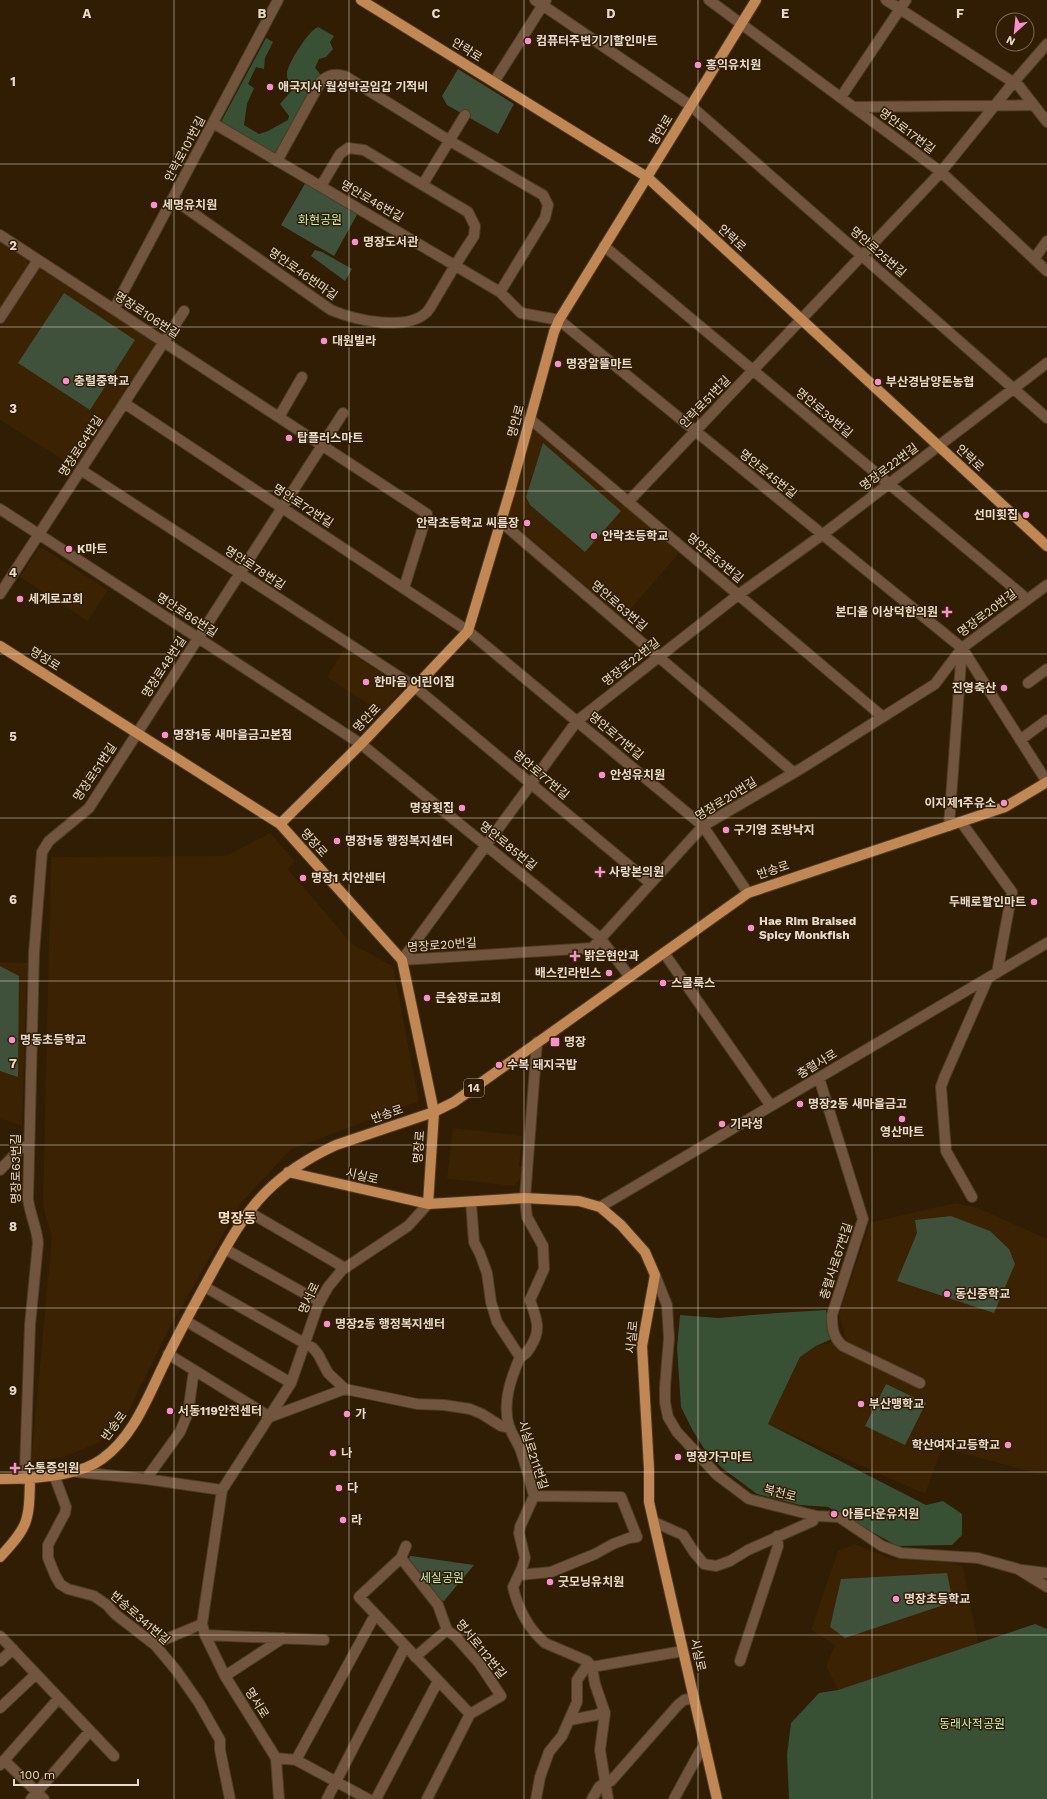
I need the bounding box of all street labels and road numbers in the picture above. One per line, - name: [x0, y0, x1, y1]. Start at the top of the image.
- street label: 안락로: [449, 35, 485, 65]
- street label: 명안로17번길: [876, 105, 938, 157]
- street label: 명안로: [646, 112, 676, 148]
- street label: 안락로101번길: [162, 114, 208, 184]
- street label: 명안로46번길: [338, 177, 406, 225]
- street label: 안락로: [715, 222, 749, 254]
- street label: 명안로25번길: [847, 224, 909, 280]
- street label: 명안로46번마길: [266, 245, 340, 303]
- street label: 명장로106번길: [112, 289, 182, 341]
- street label: 안락로51번길: [677, 373, 733, 431]
- street label: 명안로39번길: [793, 385, 855, 441]
- street label: 명안로: [505, 403, 527, 439]
- street label: 명장로64번길: [56, 413, 106, 479]
- street label: 명장로22번길: [857, 441, 921, 493]
- street label: 안락로: [953, 442, 987, 474]
- street label: 명안로45번길: [737, 447, 799, 501]
- street label: 명안로72번길: [270, 481, 336, 531]
- street label: 명안로53번길: [684, 530, 746, 586]
- street label: 명안로78번길: [222, 543, 288, 593]
- street label: 명안로63번길: [588, 578, 650, 634]
- street label: 명장로20번길: [955, 586, 1019, 640]
- street label: 명안로86번길: [154, 590, 220, 640]
- street label: 명장로48번길: [139, 634, 189, 700]
- street label: 명장로22번길: [599, 635, 663, 689]
- street label: 명장로: [27, 644, 63, 674]
- street label: 명안로: [350, 701, 384, 735]
- street label: 명안로71번길: [586, 709, 646, 763]
- street label: 명장로51번길: [70, 740, 120, 804]
- street label: 명안로77번길: [510, 748, 572, 802]
- street label: 명장로20번길: [693, 775, 759, 823]
- street label: 명안로85번길: [477, 819, 539, 873]
- street label: 명장로: [298, 826, 330, 860]
- street label: 반송로: [755, 858, 791, 882]
- street label: 명장로20번길: [407, 936, 477, 954]
- street label: 충렬사로: [794, 1047, 840, 1081]
- road number: 14: [464, 1079, 484, 1097]
- street label: 반송로: [369, 1102, 405, 1126]
- street label: 명장로: [411, 1130, 427, 1164]
- street label: 명장로63번길: [9, 1134, 23, 1204]
- street label: 시실로: [344, 1165, 380, 1187]
- street label: 충렬사로67번길: [817, 1221, 855, 1301]
- street label: 명서로: [296, 1280, 322, 1316]
- street label: 시실로: [623, 1320, 641, 1354]
- street label: 반송로: [98, 1409, 130, 1443]
- street label: 시실로211번길: [515, 1419, 551, 1491]
- street label: 복천로: [762, 1482, 798, 1504]
- street label: 반송로341번길: [107, 1588, 173, 1648]
- street label: 명서로112번길: [453, 1617, 509, 1681]
- street label: 시실로: [687, 1637, 709, 1673]
- street label: 명서로: [242, 1685, 272, 1721]

